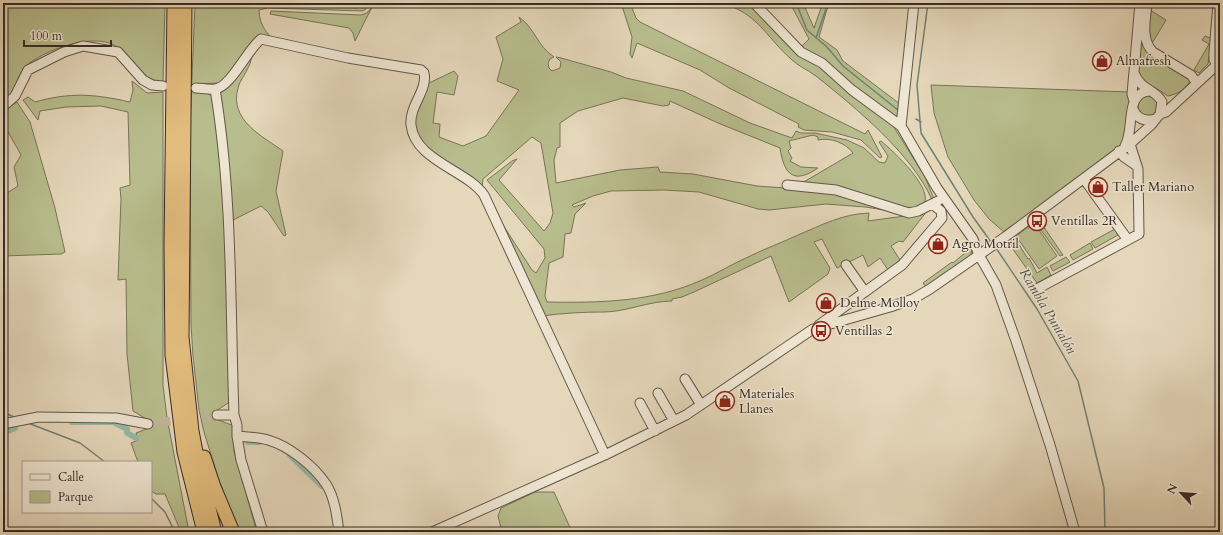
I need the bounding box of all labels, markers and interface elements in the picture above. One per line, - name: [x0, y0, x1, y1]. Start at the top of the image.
- scale bar: [24, 22, 111, 48]
- text: 100 m: [30, 28, 63, 44]
- shop icon: Almafresh: [1091, 50, 1113, 72]
- place label: Almafresh: [1116, 52, 1171, 70]
- shop icon: Taller Mariano: [1087, 176, 1109, 198]
- place label: Taller Mariano: [1112, 178, 1194, 196]
- bus stop icon: Ventillas 2R: [1026, 210, 1048, 232]
- place label: Ventillas 2R: [1051, 212, 1117, 230]
- shop icon: Agro Motril: [927, 233, 949, 255]
- place label: Agro Motril: [952, 235, 1020, 253]
- water label: Rambla Puntalón: [1015, 265, 1081, 358]
- shop icon: Delme Molloy: [815, 292, 837, 314]
- place label: Delme Molloy: [840, 294, 920, 312]
- bus stop icon: Ventillas 2: [810, 320, 832, 342]
- place label: Ventillas 2: [835, 322, 893, 340]
- place label: Materiales Llanes: [739, 385, 794, 418]
- shop icon: Materiales Llanes: [714, 390, 736, 412]
- legend: [22, 461, 152, 513]
- text: Calle: [58, 469, 84, 485]
- north arrow: [1161, 473, 1201, 513]
- text: N: [1164, 481, 1181, 496]
- text: Parque: [58, 489, 93, 505]

